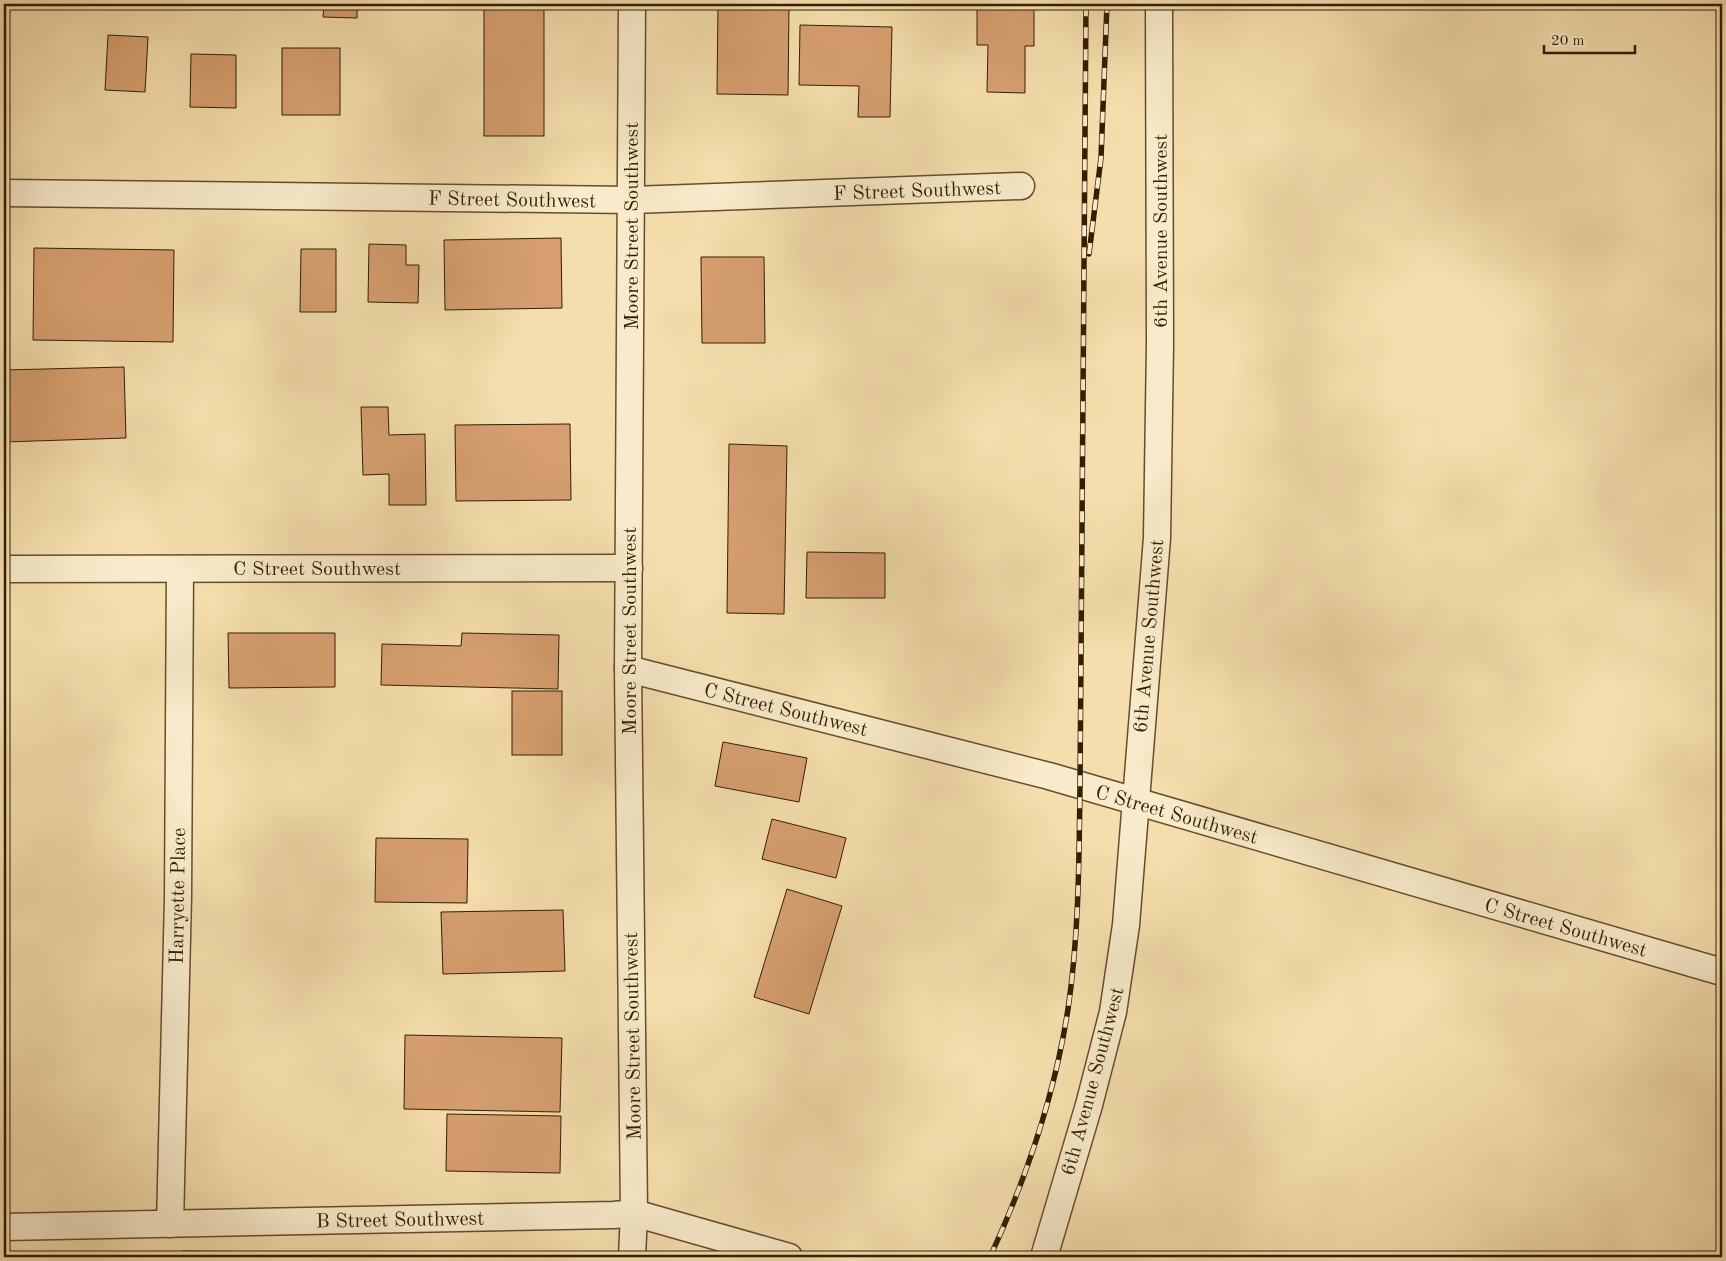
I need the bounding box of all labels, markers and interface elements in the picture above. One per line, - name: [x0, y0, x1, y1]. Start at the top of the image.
- scale bar: [1544, 22, 1635, 54]
- text: 20 m: [1551, 34, 1585, 49]
- street label: Moore Street Southwest: [623, 122, 643, 330]
- street label: 6th Avenue Southwest: [1152, 134, 1172, 328]
- street label: F Street Southwest: [833, 179, 1001, 205]
- street label: F Street Southwest: [428, 190, 596, 212]
- street label: Moore Street Southwest: [621, 527, 641, 735]
- street label: 6th Avenue Southwest: [1132, 538, 1168, 734]
- street label: C Street Southwest: [233, 560, 401, 580]
- street label: C Street Southwest: [702, 681, 869, 741]
- street label: C Street Southwest: [1093, 783, 1260, 849]
- street label: Harryette Place: [168, 828, 190, 964]
- street label: C Street Southwest: [1482, 896, 1649, 962]
- street label: Moore Street Southwest: [622, 932, 646, 1140]
- street label: 6th Avenue Southwest: [1059, 985, 1129, 1178]
- street label: B Street Southwest: [316, 1210, 484, 1232]

